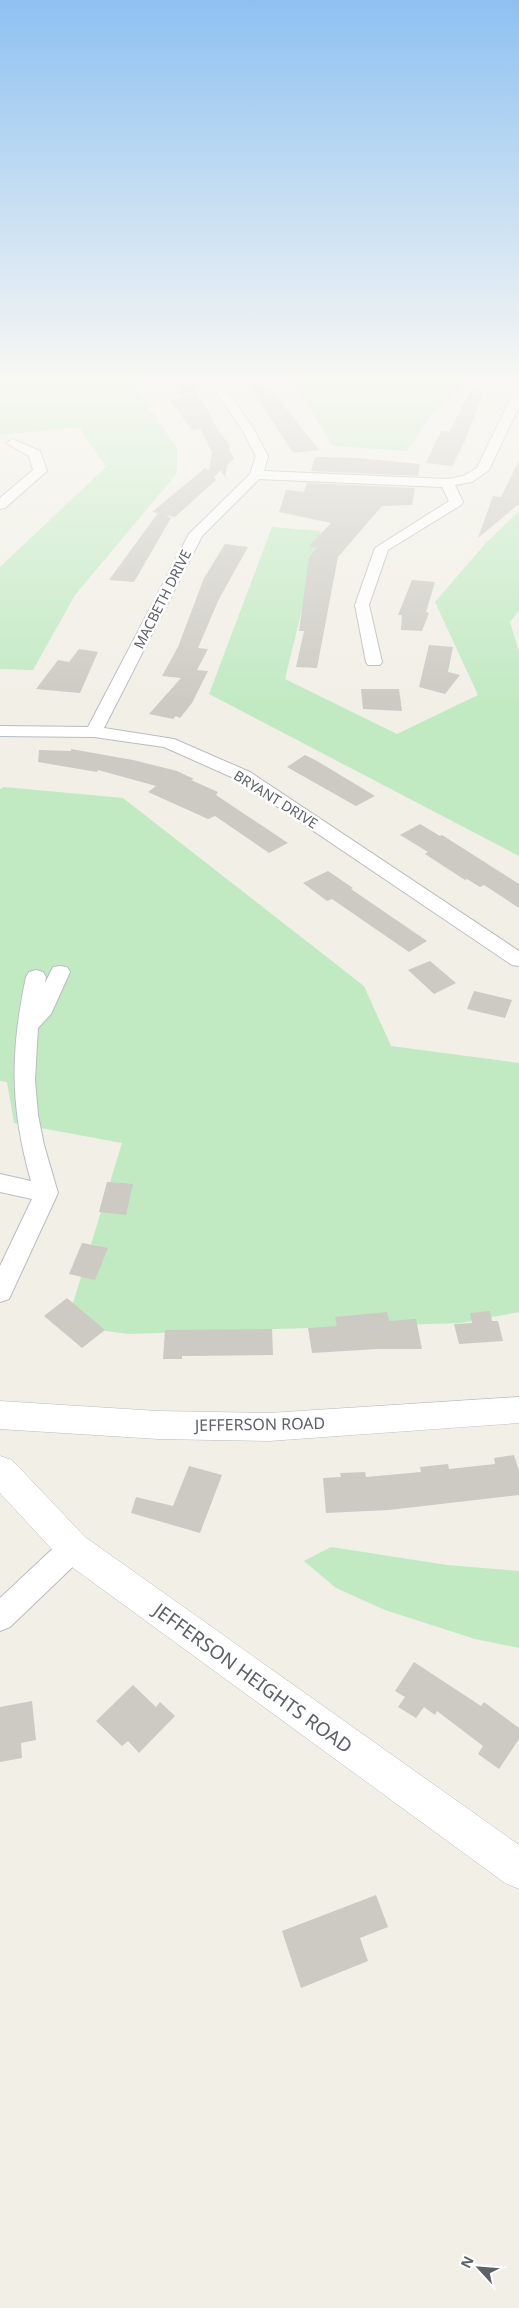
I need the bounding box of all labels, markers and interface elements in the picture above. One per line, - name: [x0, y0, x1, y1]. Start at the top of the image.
- street label: MACBETH DRIVE: [129, 546, 195, 652]
- street label: BRYANT DRIVE: [230, 766, 322, 832]
- street label: JEFFERSON ROAD: [193, 1412, 325, 1436]
- street label: JEFFERSON HEIGHTS ROAD: [147, 1596, 358, 1759]
- north arrow: [454, 2243, 504, 2293]
- text: N: [456, 2253, 478, 2271]

